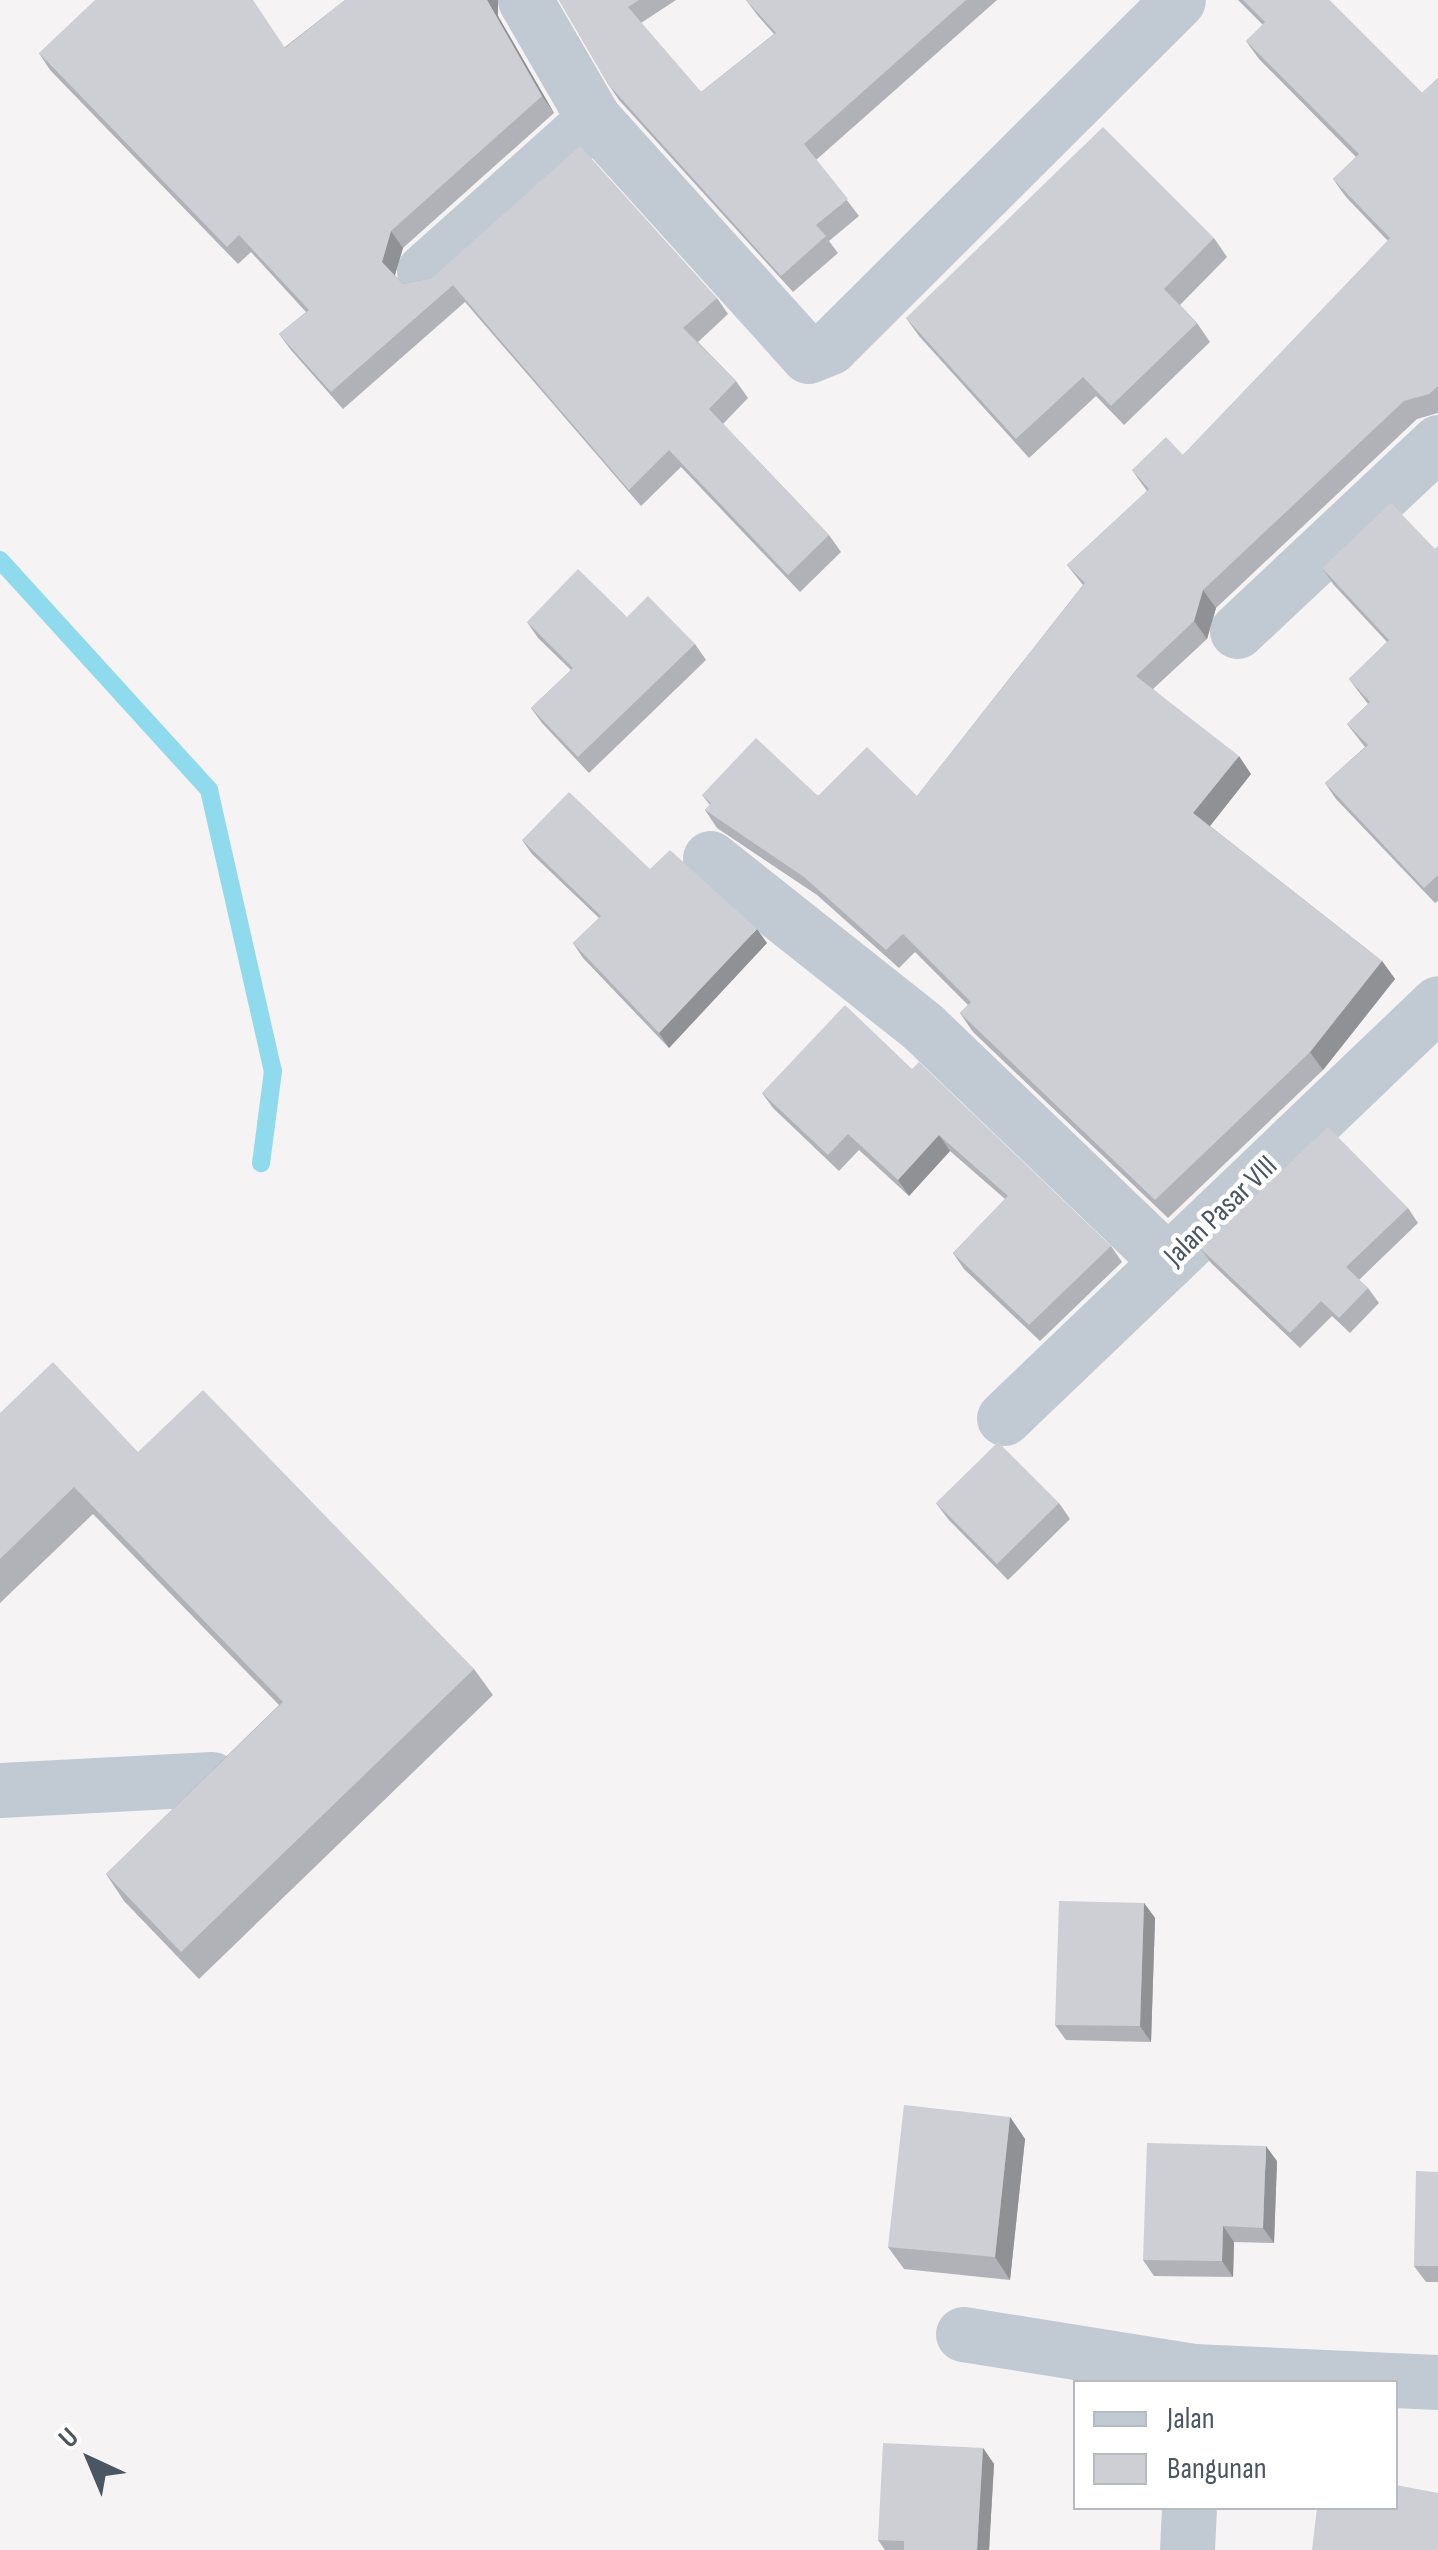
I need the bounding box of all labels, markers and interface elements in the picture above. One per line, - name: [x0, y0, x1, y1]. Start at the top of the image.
- street label: Jalan Pasar VIII: [1157, 1148, 1285, 1274]
- legend: [1073, 2380, 1398, 2510]
- text: Jalan: [1167, 2401, 1215, 2437]
- north arrow: [40, 2410, 140, 2510]
- text: U: [52, 2421, 86, 2455]
- text: Bangunan: [1167, 2451, 1267, 2487]

